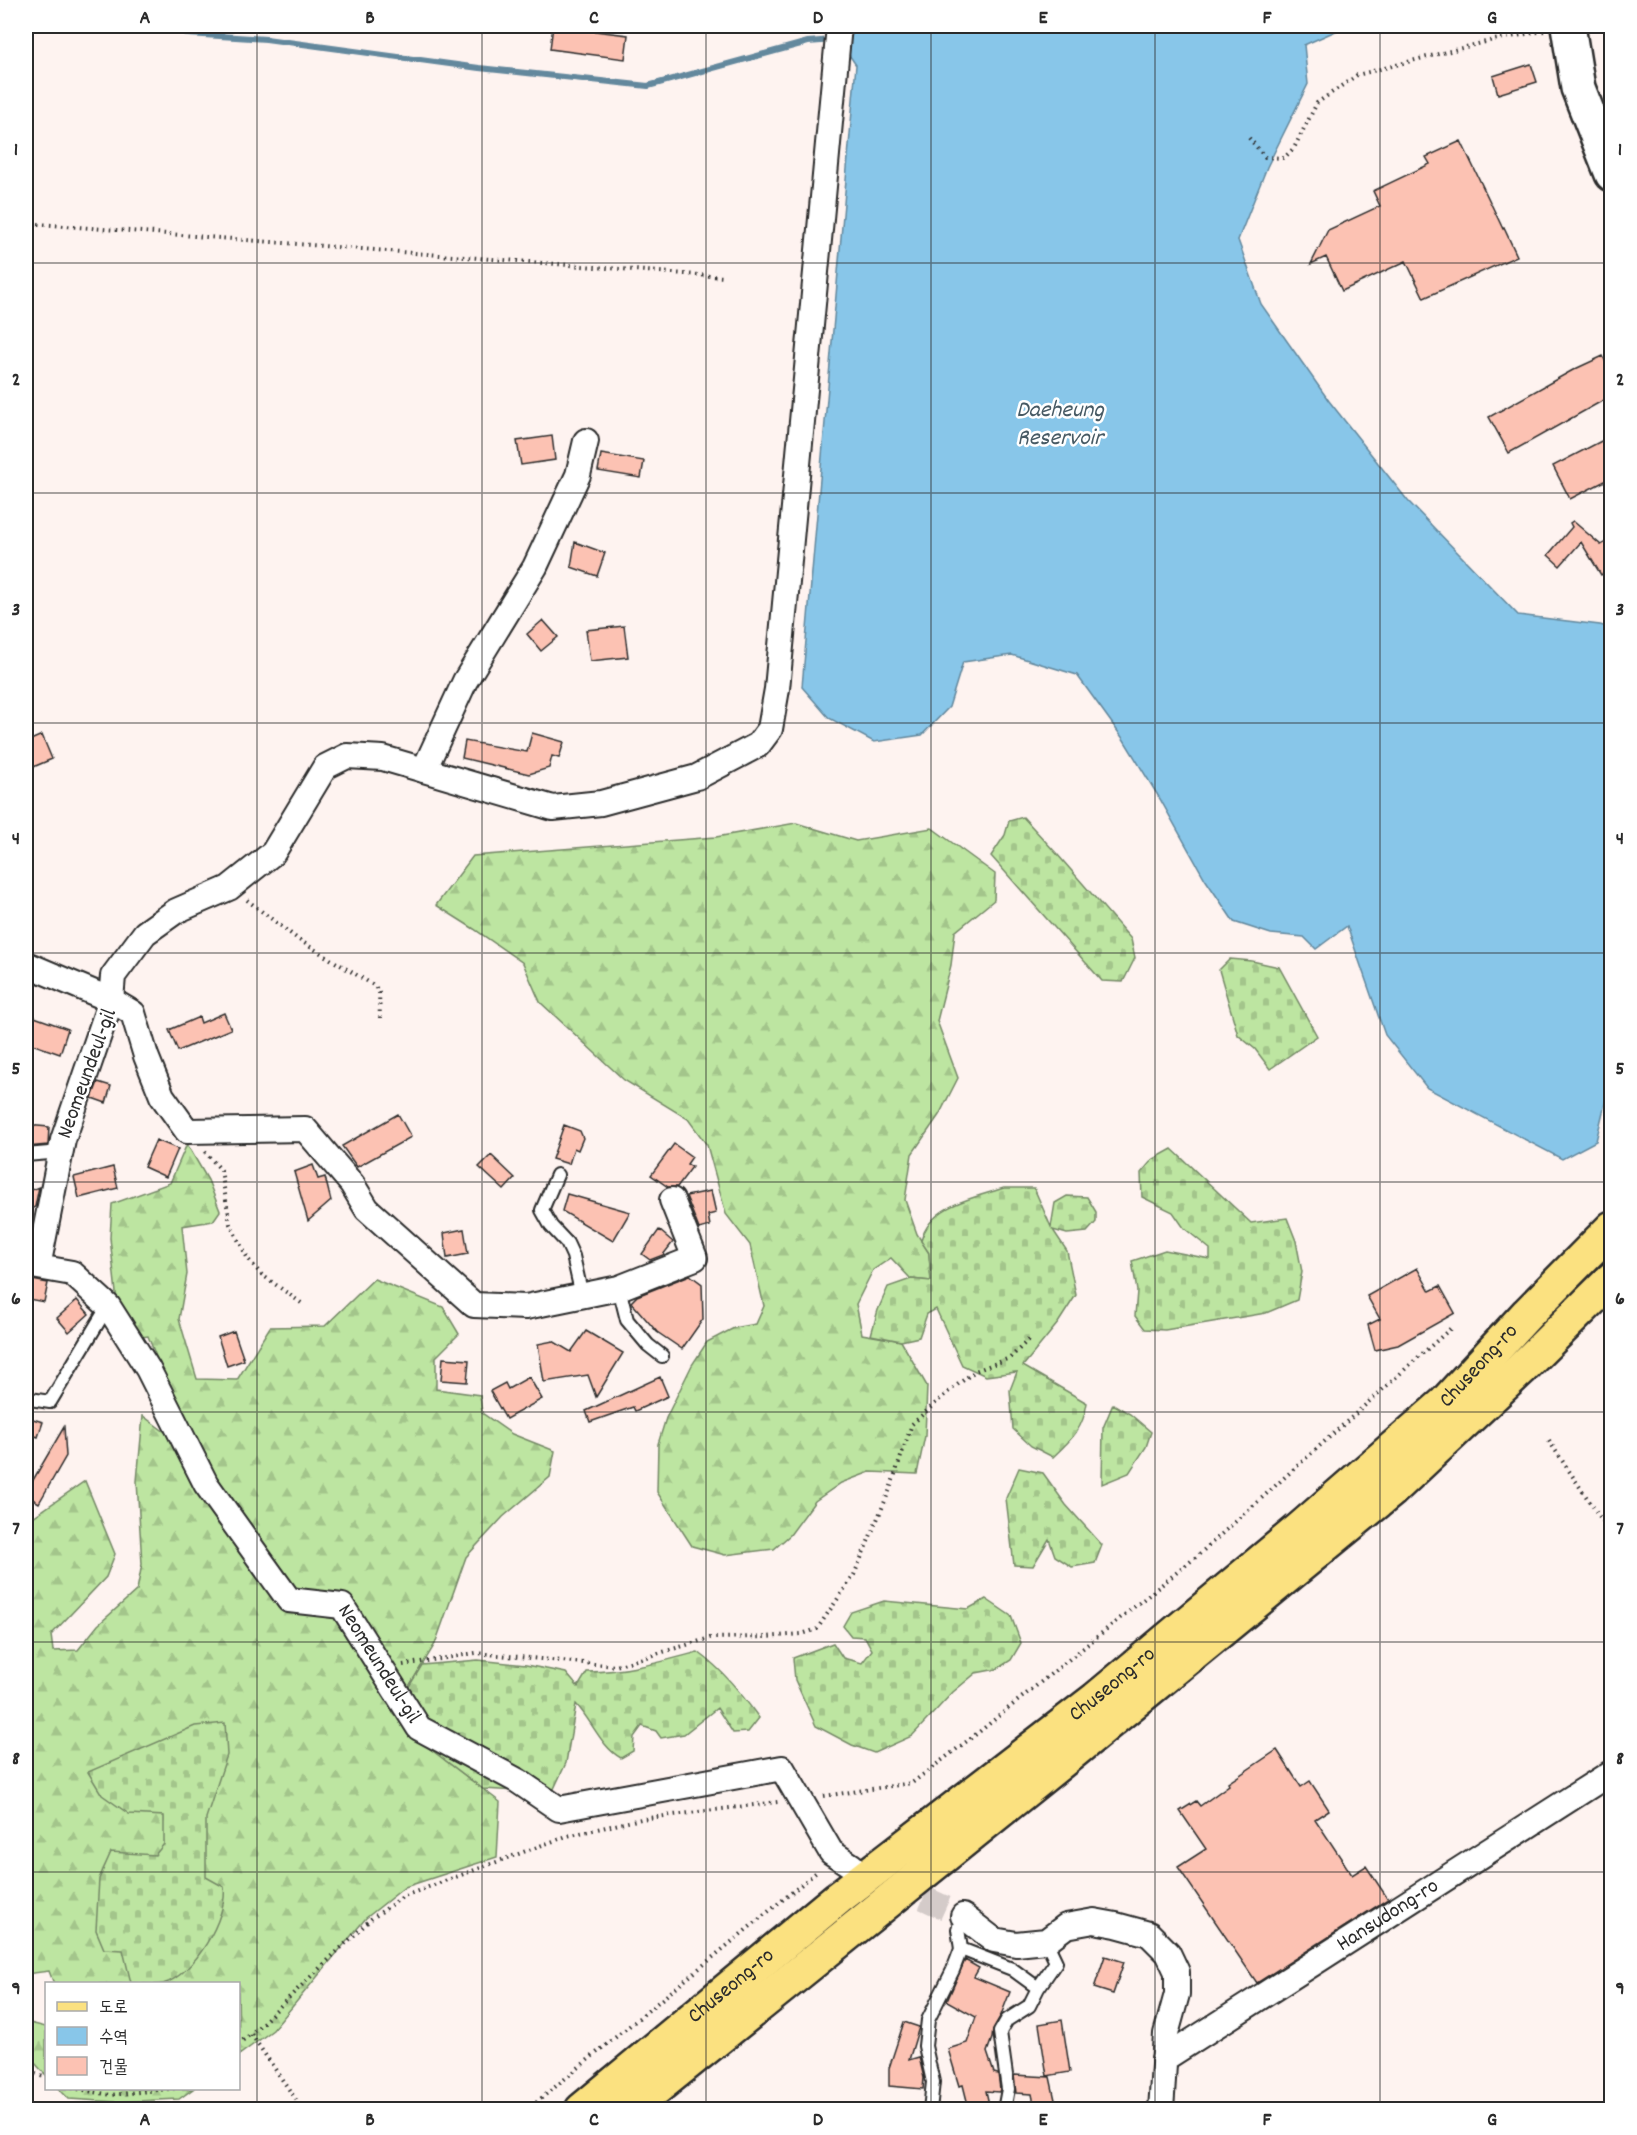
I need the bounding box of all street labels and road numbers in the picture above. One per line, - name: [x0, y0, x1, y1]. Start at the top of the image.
- street label: Neomeundeul-gil: [50, 1005, 126, 1143]
- street label: Chuseong-ro: [1432, 1317, 1526, 1415]
- street label: Neomeundeul-gil: [329, 1598, 428, 1730]
- street label: Chuseong-ro: [1062, 1640, 1163, 1730]
- street label: Hansudong-ro: [1331, 1871, 1445, 1960]
- street label: Chuseong-ro: [681, 1941, 782, 2032]

